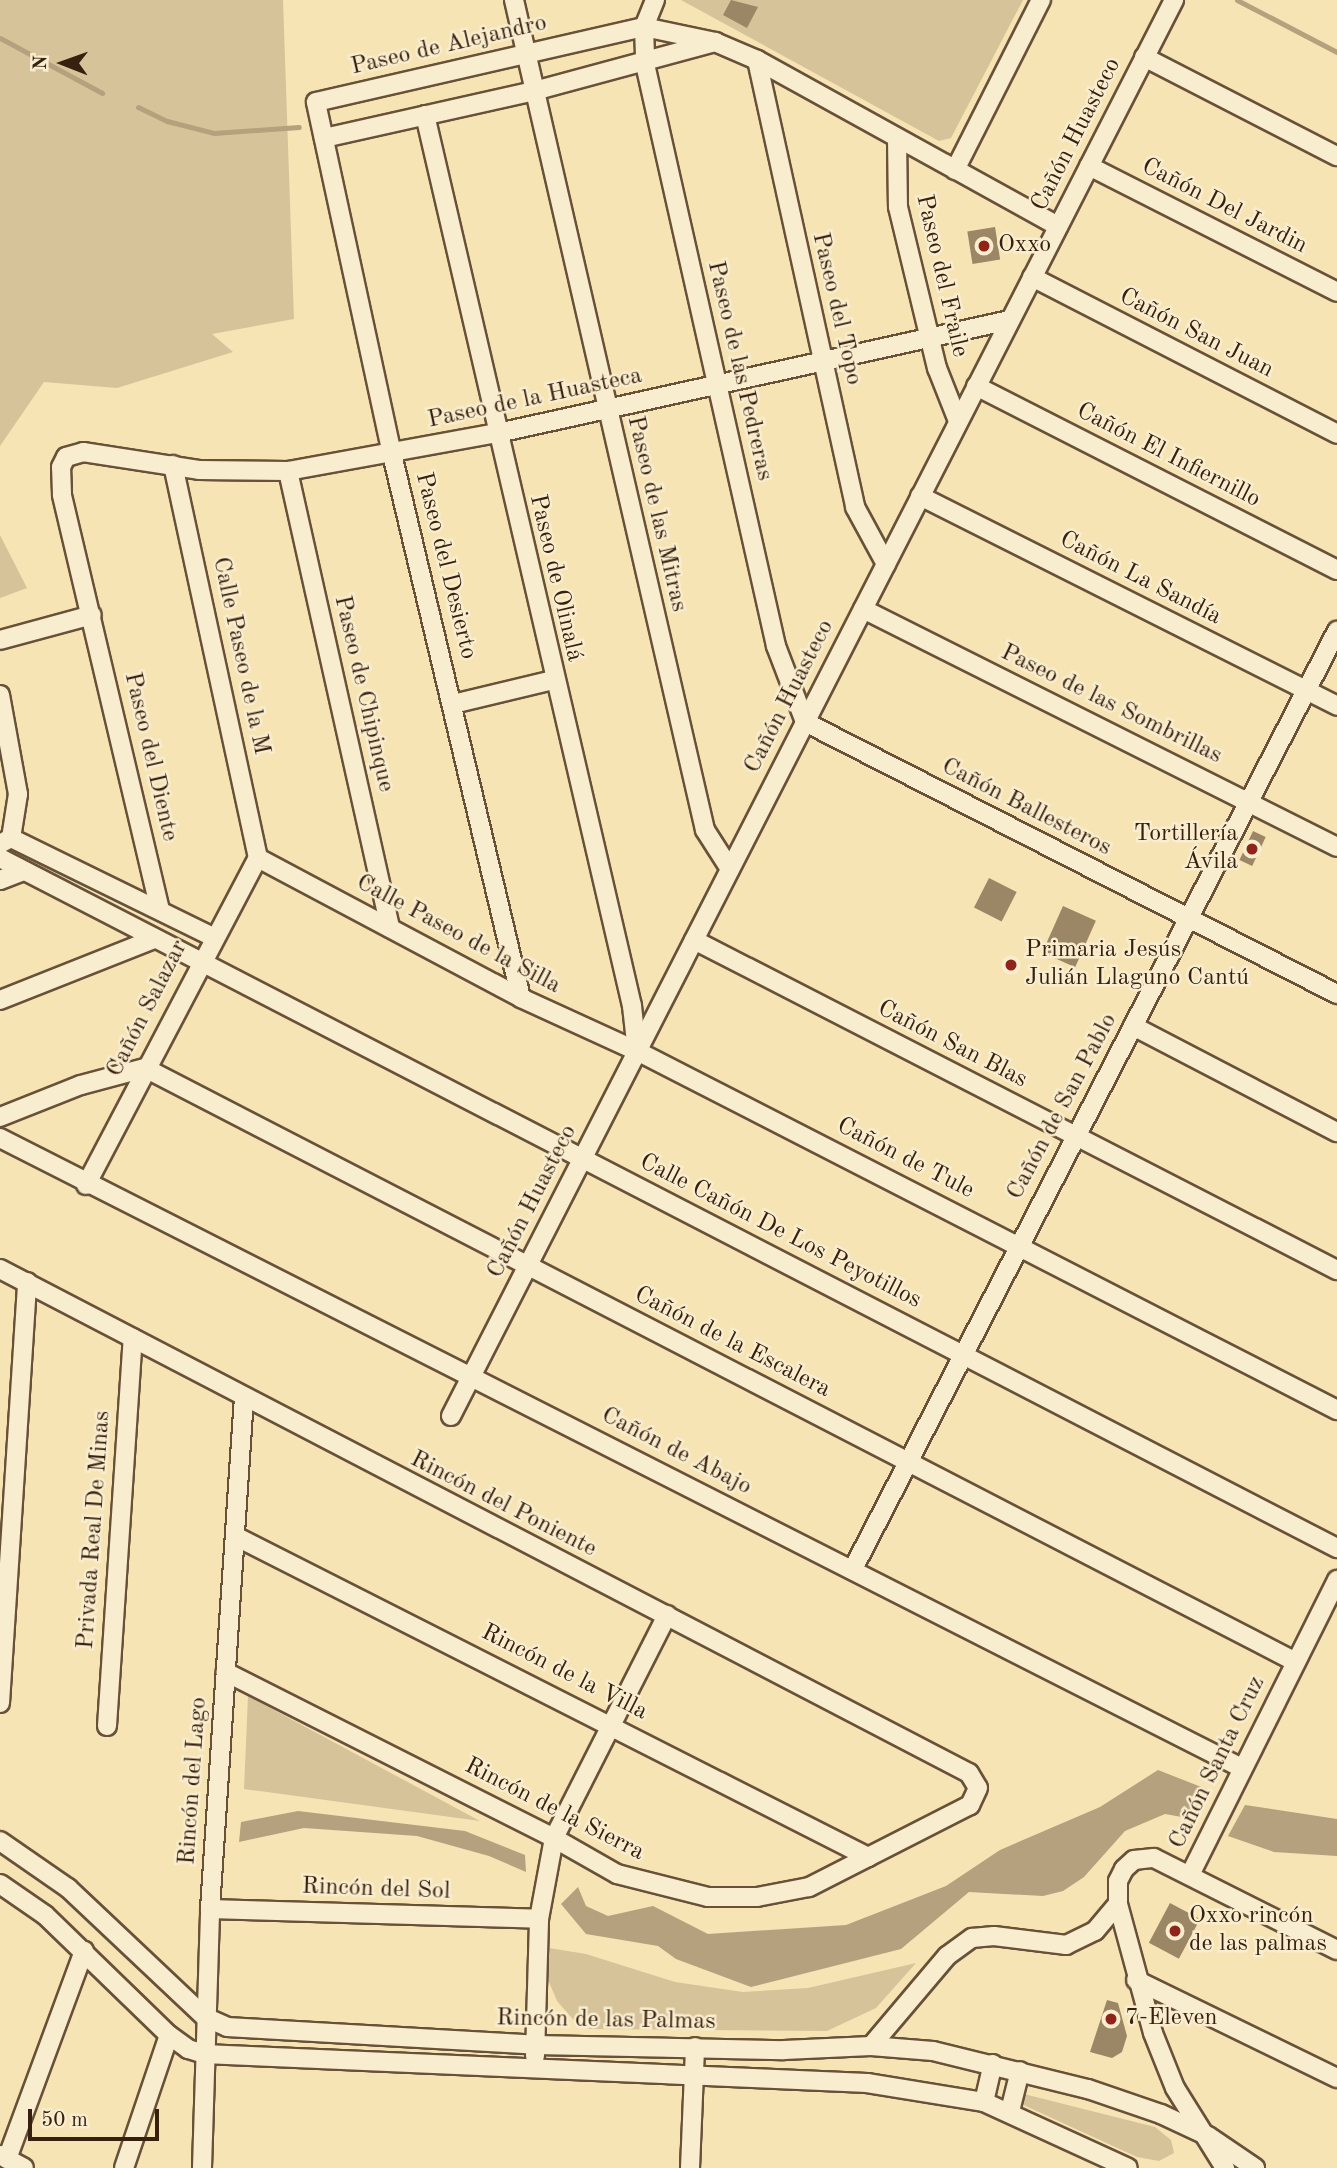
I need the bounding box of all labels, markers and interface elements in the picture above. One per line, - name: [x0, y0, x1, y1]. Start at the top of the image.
- street label: Paseo de Alejandro: [348, 9, 550, 83]
- north arrow: [28, 28, 98, 98]
- street label: Cañón Huasteco: [1026, 53, 1128, 217]
- text: N: [32, 55, 51, 70]
- street label: Cañón Del Jardin: [1136, 153, 1312, 261]
- street label: Paseo del Fraile: [908, 192, 974, 360]
- street label: Paseo del Topo: [804, 230, 868, 388]
- place label: Oxxo: [998, 232, 1051, 260]
- marker: Oxxo: [976, 238, 992, 254]
- street label: Paseo de las Pedreras: [700, 258, 778, 484]
- street label: Cañón San Juan: [1114, 283, 1278, 385]
- street label: Paseo de la Huasteca: [425, 362, 645, 436]
- street label: Cañón El Infiernillo: [1071, 397, 1265, 515]
- street label: Paseo de las Mitras: [619, 413, 693, 615]
- street label: Paseo del Desierto: [408, 469, 482, 663]
- street label: Paseo de Olinalá: [522, 492, 588, 664]
- street label: Cañón La Sandía: [1054, 526, 1226, 632]
- street label: Calle Paseo de la M: [205, 555, 275, 757]
- street label: Paseo de Chipinque: [326, 593, 400, 795]
- street label: Cañón Huasteco: [739, 615, 841, 779]
- street label: Paseo de las Sombrillas: [996, 639, 1226, 771]
- street label: Paseo del Diente: [117, 670, 183, 844]
- street label: Cañón Ballesteros: [936, 753, 1116, 863]
- place label: Tortillería Ávila: [1134, 821, 1238, 877]
- marker: Tortillería Ávila: [1244, 841, 1260, 857]
- street label: Calle Paseo de la Silla: [351, 869, 565, 1001]
- street label: Cañón Salazar: [101, 936, 195, 1082]
- place label: Primaria Jesús Julián Llaguno Cantú: [1025, 937, 1249, 993]
- marker: Primaria Jesús Julián Llaguno Cantú: [1003, 957, 1019, 973]
- street label: Cañón San Blas: [872, 995, 1032, 1095]
- street label: Cañón de San Pablo: [1002, 1009, 1124, 1205]
- street label: Cañón de Tule: [832, 1112, 978, 1206]
- street label: Cañón Huasteco: [482, 1120, 584, 1284]
- street label: Calle Cañón De Los Peyotillos: [634, 1148, 926, 1316]
- street label: Cañón de la Escalera: [629, 1281, 835, 1405]
- street label: Cañón de Abajo: [596, 1402, 756, 1502]
- street label: Privada Real De Minas: [72, 1410, 118, 1650]
- street label: Rincón del Poniente: [405, 1446, 601, 1564]
- street label: Rincón de la Villa: [476, 1619, 652, 1727]
- street label: Cañón Santa Cruz: [1164, 1672, 1272, 1854]
- street label: Rincón del Lago: [174, 1696, 214, 1866]
- street label: Rincón de la Sierra: [459, 1752, 649, 1868]
- street label: Rincón del Sol: [301, 1873, 451, 1907]
- place label: Oxxo rincón de las palmas: [1189, 1903, 1327, 1959]
- marker: Oxxo rincón de las palmas: [1167, 1923, 1183, 1939]
- street label: Rincón de las Palmas: [496, 2005, 716, 2037]
- place label: 7-Eleven: [1125, 2005, 1217, 2033]
- marker: 7-Eleven: [1103, 2011, 1119, 2027]
- scale bar: [32, 2094, 163, 2138]
- text: 50 m: [41, 2110, 88, 2131]

